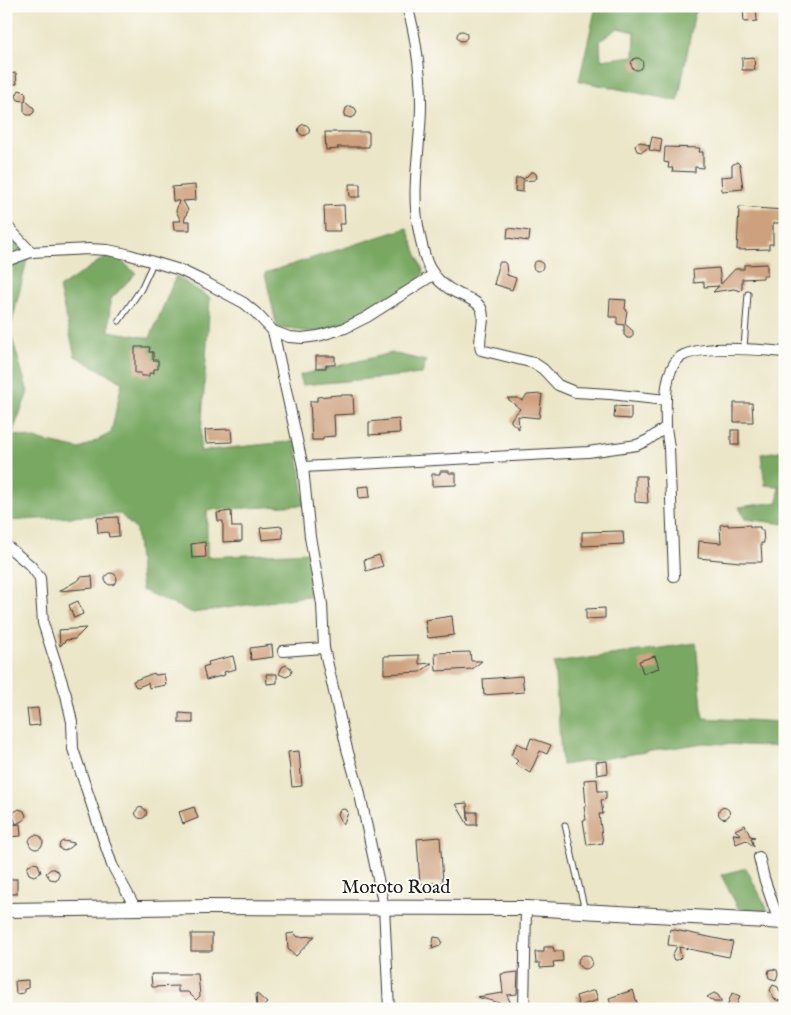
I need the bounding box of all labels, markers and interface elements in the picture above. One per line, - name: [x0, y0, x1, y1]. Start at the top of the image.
- street label: Moroto Road: [342, 876, 451, 900]

